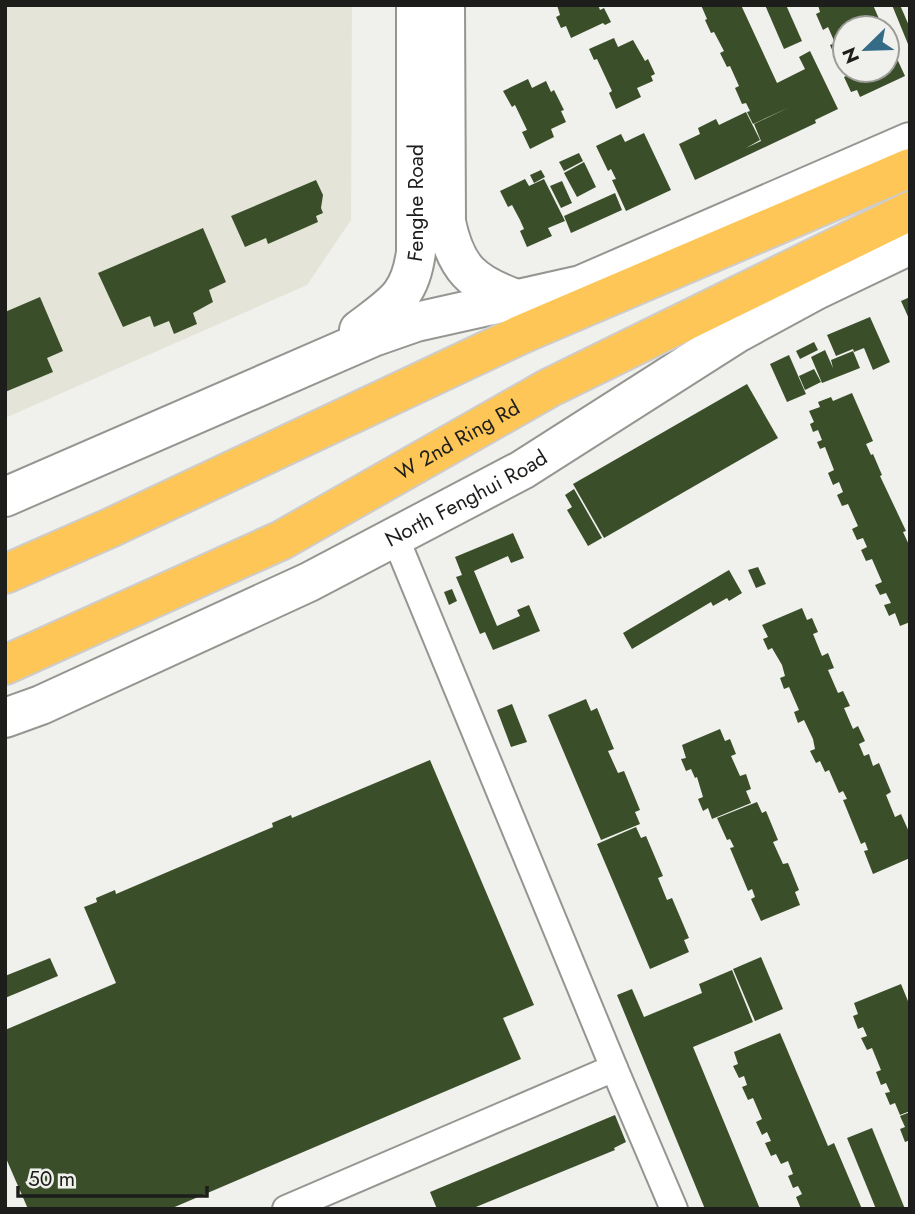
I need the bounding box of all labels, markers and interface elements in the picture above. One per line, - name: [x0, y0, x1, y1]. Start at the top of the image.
- north arrow: [831, 14, 901, 84]
- text: N: [835, 43, 866, 68]
- street label: Fenghe Road: [400, 144, 431, 264]
- street label: W 2nd Ring Rd: [390, 393, 525, 487]
- street label: North Fenghui Road: [380, 443, 553, 554]
- scale bar: [18, 1154, 206, 1198]
- text: 50 m: [28, 1164, 75, 1194]

